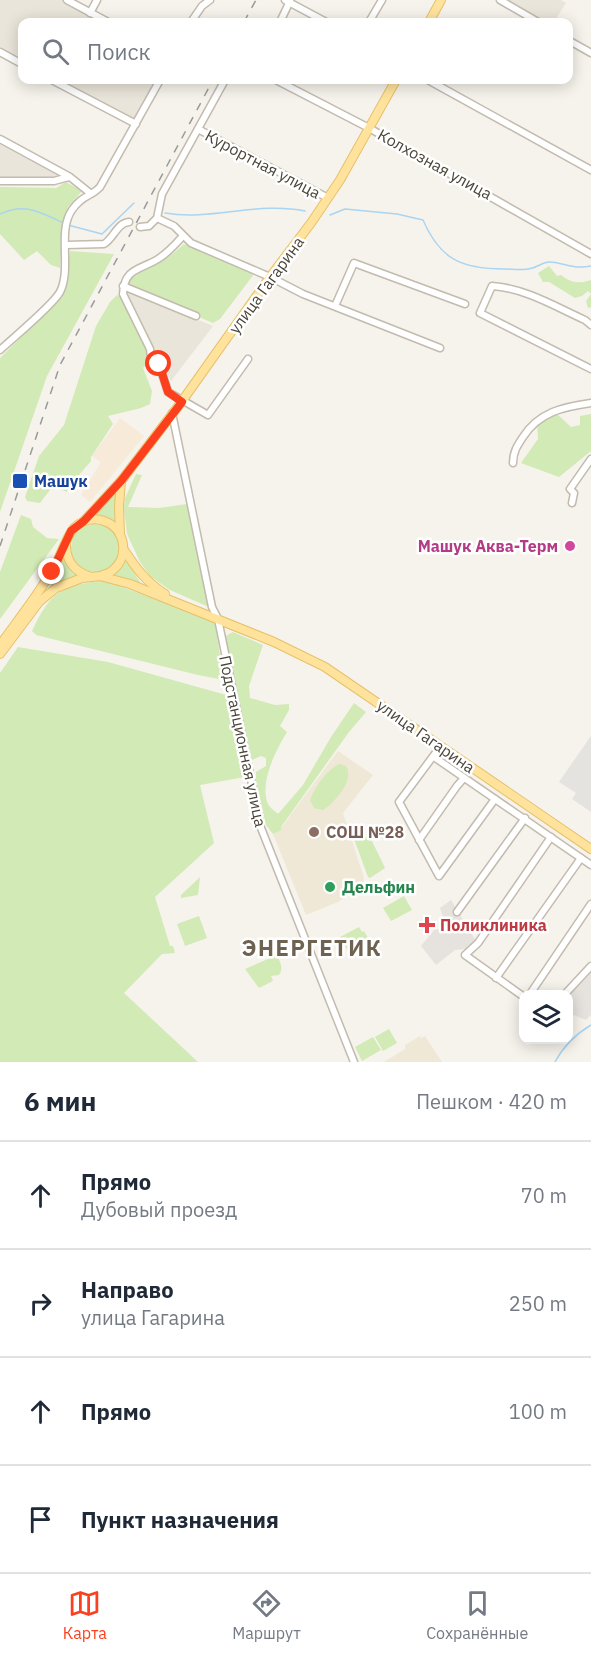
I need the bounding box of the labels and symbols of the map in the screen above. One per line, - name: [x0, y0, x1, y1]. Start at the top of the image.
- street label: Колхозная улица: [374, 124, 496, 204]
- street label: Курортная улица: [202, 125, 324, 203]
- street label: улица Гагарина: [224, 232, 308, 337]
- route start: [145, 350, 171, 376]
- place label: Машук: [34, 471, 88, 491]
- marker: Машук: [11, 472, 29, 490]
- place label: Машук Аква-Терм: [418, 536, 558, 556]
- marker: Машук Аква-Терм: [563, 539, 577, 553]
- route end: [38, 558, 64, 584]
- street label: Подстанционная улица: [215, 653, 271, 829]
- street label: улица Гагарина: [373, 695, 479, 777]
- place label: СОШ №28: [326, 822, 404, 842]
- marker: СОШ №28: [307, 825, 321, 839]
- place label: Дельфин: [342, 877, 415, 897]
- marker: Дельфин: [323, 880, 337, 894]
- place label: Поликлиника: [440, 915, 547, 935]
- marker: Поликлиника: [418, 916, 436, 934]
- district label: ЭНЕРГЕТИК: [242, 933, 382, 962]

